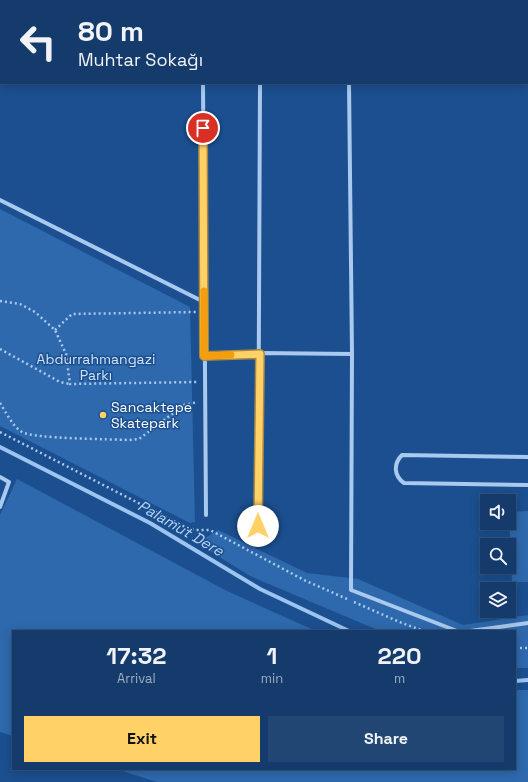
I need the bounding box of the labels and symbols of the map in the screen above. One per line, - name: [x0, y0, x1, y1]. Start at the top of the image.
- pin: [186, 111, 220, 145]
- park label: Abdurrahmangazi Parkı: [37, 350, 155, 384]
- place label: Sancaktepe Skatepark: [111, 398, 192, 432]
- marker: Sancaktepe Skatepark: [98, 410, 108, 420]
- water label: Palamut Dere: [135, 496, 228, 561]
- position arrow: [237, 505, 279, 547]

